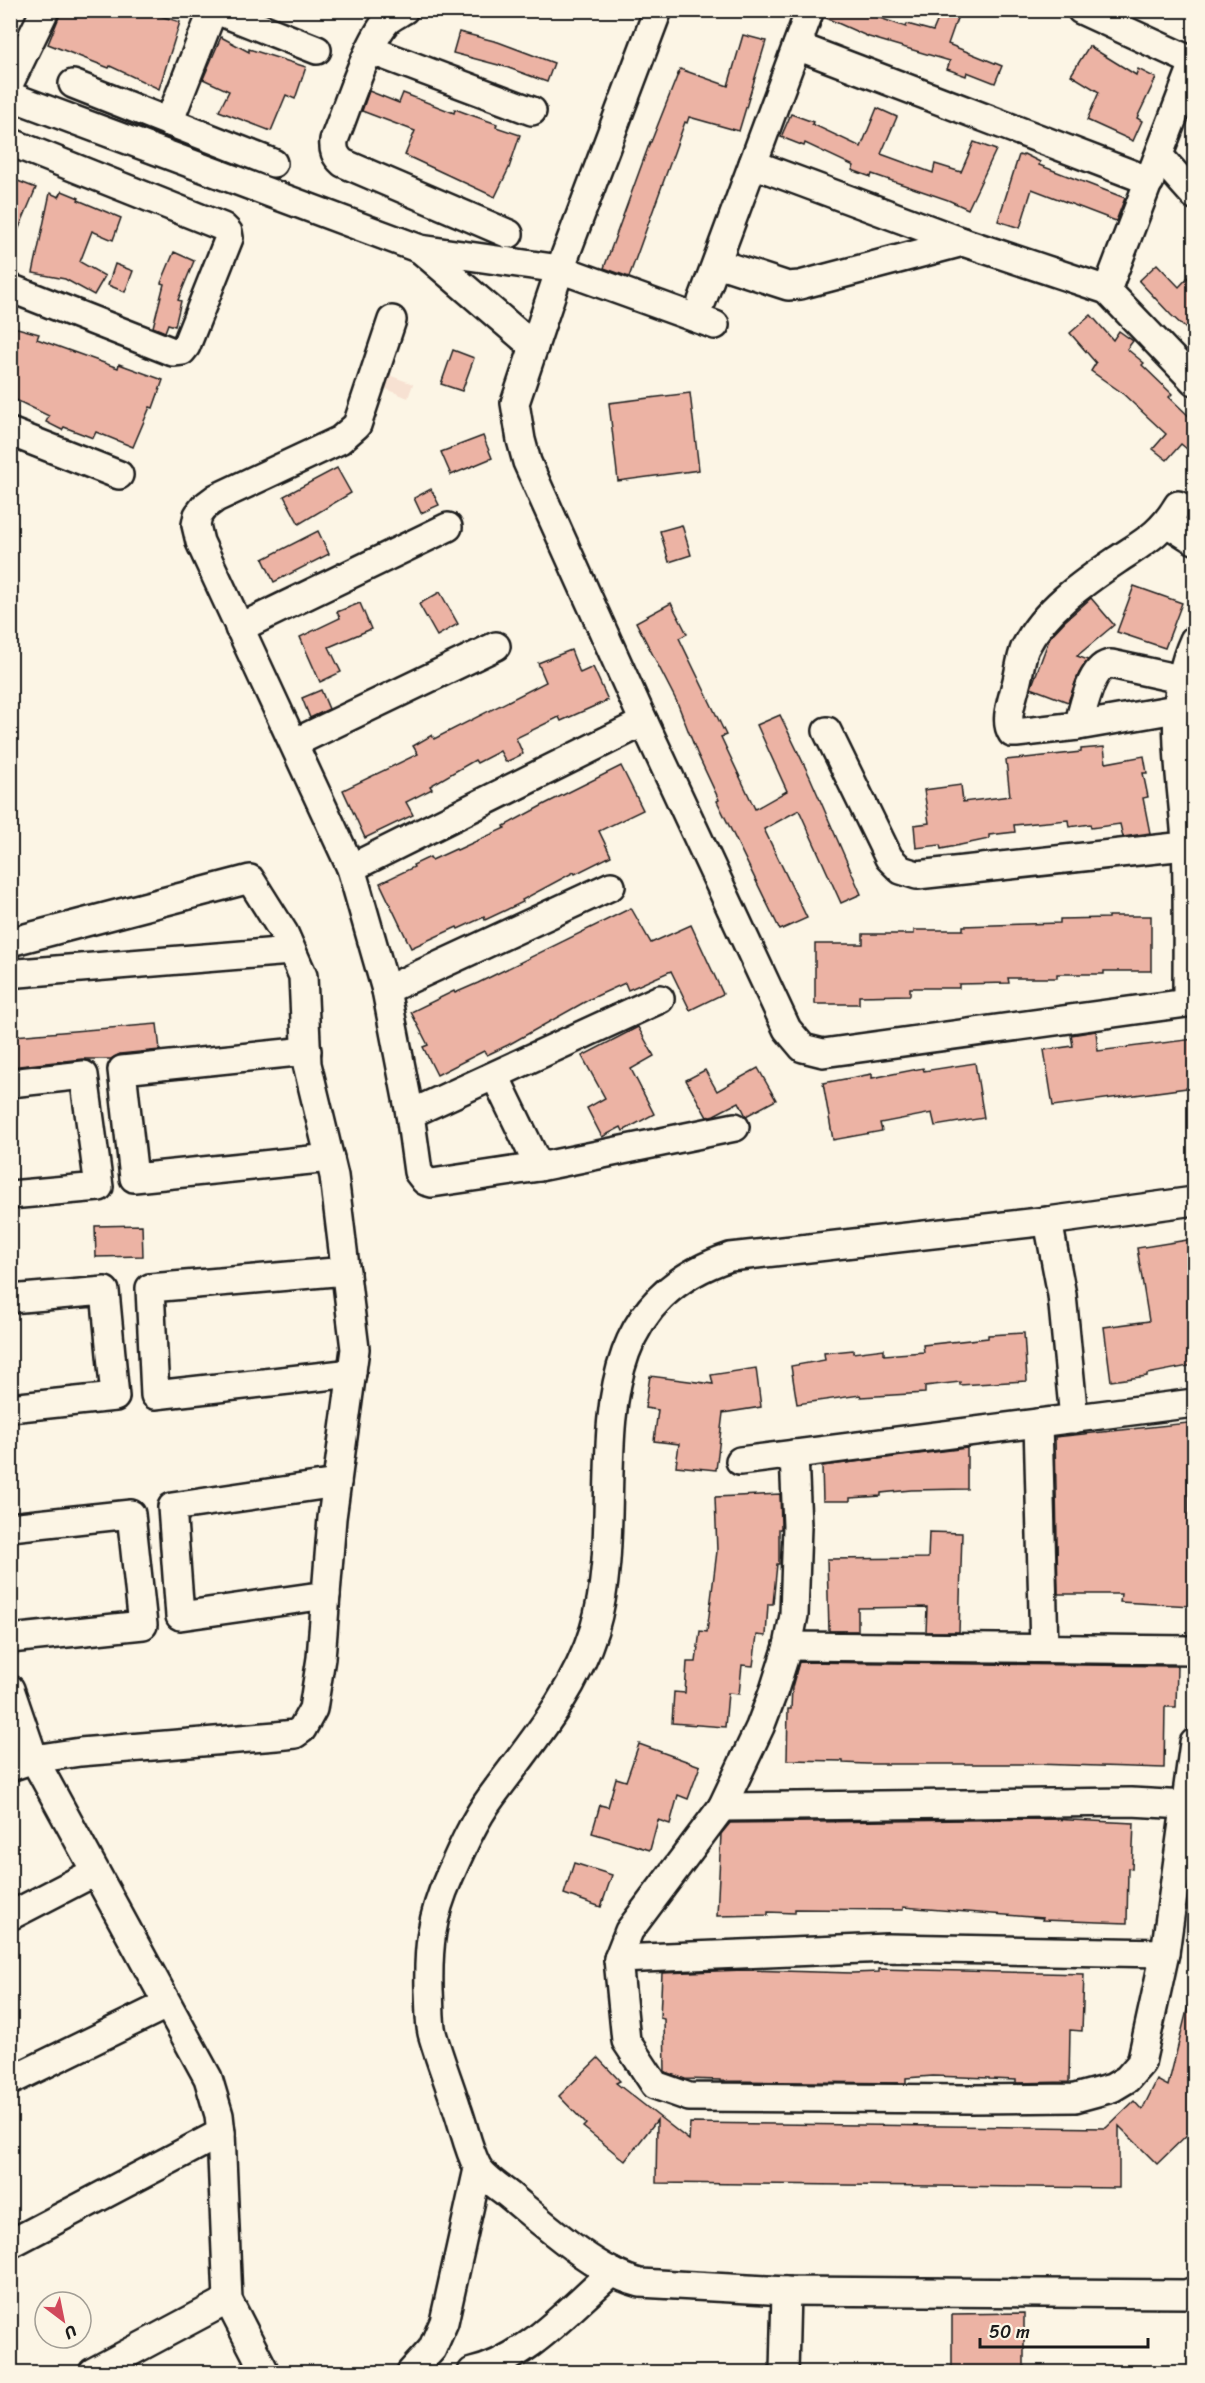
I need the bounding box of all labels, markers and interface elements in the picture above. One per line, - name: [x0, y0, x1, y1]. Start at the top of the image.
- north arrow: [33, 2290, 93, 2350]
- scale bar: [980, 2311, 1148, 2349]
- text: 50 m: [989, 2316, 1030, 2348]
- text: U: [57, 2317, 83, 2348]

